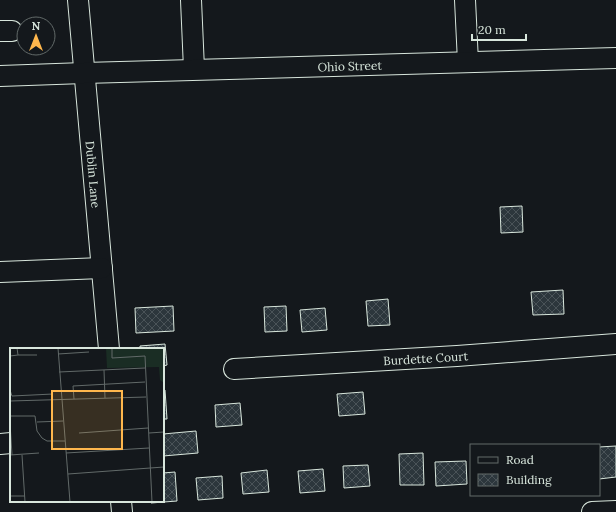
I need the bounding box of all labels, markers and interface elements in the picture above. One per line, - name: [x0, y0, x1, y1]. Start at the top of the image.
- north arrow: [16, 16, 56, 56]
- scale bar: [472, 16, 526, 42]
- text: N: [32, 19, 41, 33]
- text: 20 m: [478, 22, 506, 37]
- street label: Ohio Street: [317, 57, 383, 74]
- street label: Dublin Lane: [83, 140, 104, 209]
- inset map: [10, 348, 164, 502]
- street label: Burdette Court: [383, 348, 469, 368]
- legend: [470, 444, 600, 496]
- text: Road: [506, 452, 534, 467]
- text: Building: [506, 472, 552, 487]

